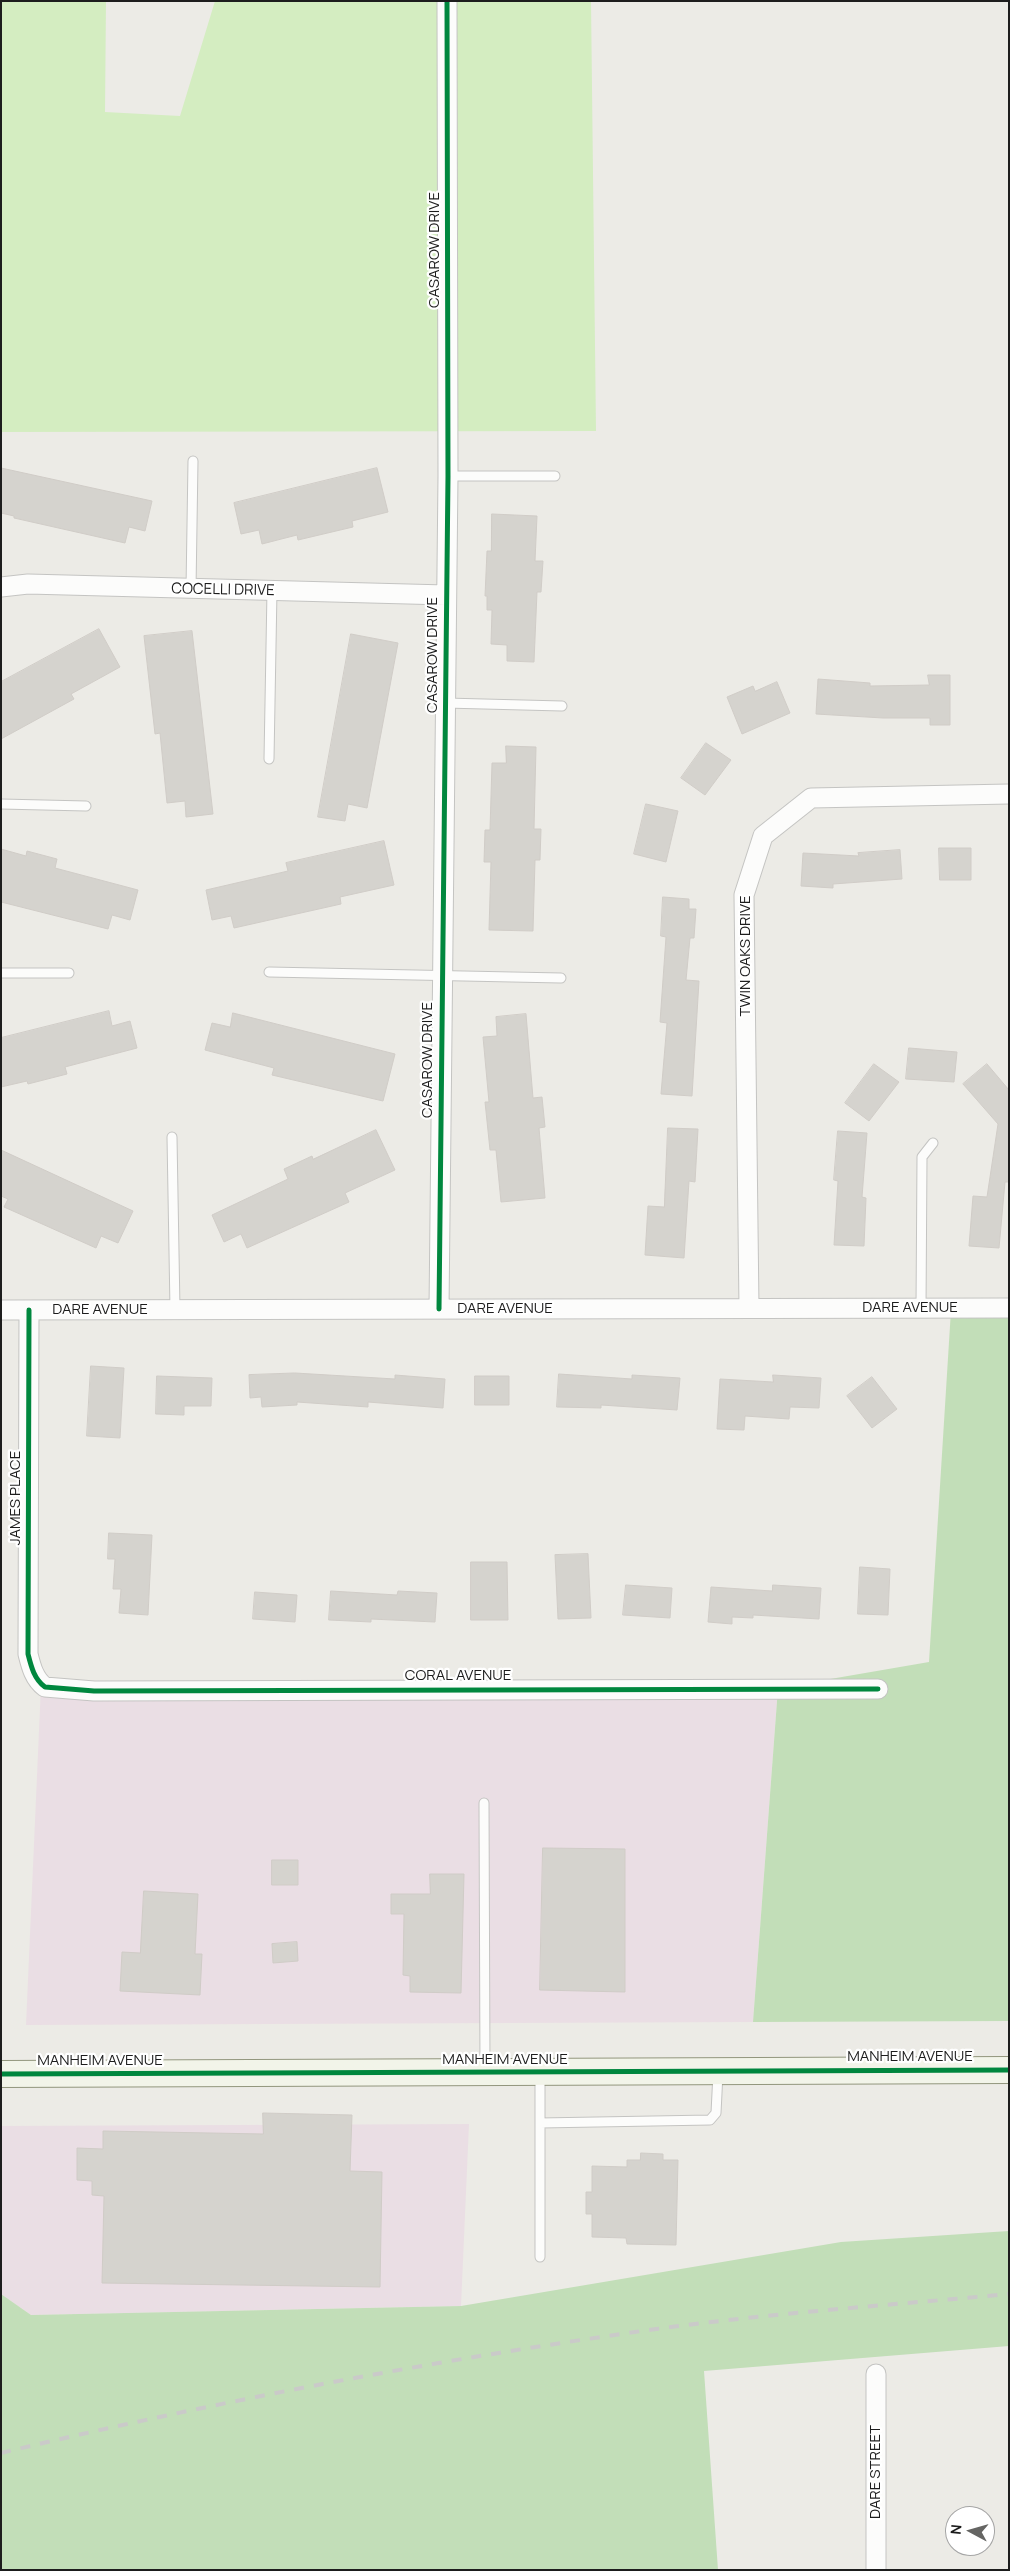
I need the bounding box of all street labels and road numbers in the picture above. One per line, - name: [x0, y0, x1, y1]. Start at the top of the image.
- street label: CASAROW DRIVE: [426, 192, 444, 308]
- street label: COCELLI DRIVE: [171, 580, 275, 600]
- street label: CASAROW DRIVE: [424, 597, 442, 713]
- street label: TWIN OAKS DRIVE: [737, 895, 755, 1017]
- street label: CASAROW DRIVE: [419, 1002, 437, 1118]
- street label: DARE AVENUE: [862, 1299, 958, 1317]
- street label: DARE AVENUE: [457, 1300, 553, 1318]
- street label: DARE AVENUE: [52, 1301, 148, 1319]
- street label: JAMES PLACE: [7, 1451, 25, 1545]
- street label: CORAL AVENUE: [405, 1667, 511, 1685]
- street label: MANHEIM AVENUE: [847, 2048, 973, 2066]
- street label: MANHEIM AVENUE: [442, 2051, 568, 2069]
- street label: MANHEIM AVENUE: [37, 2052, 163, 2070]
- street label: DARE STREET: [867, 2425, 885, 2519]

